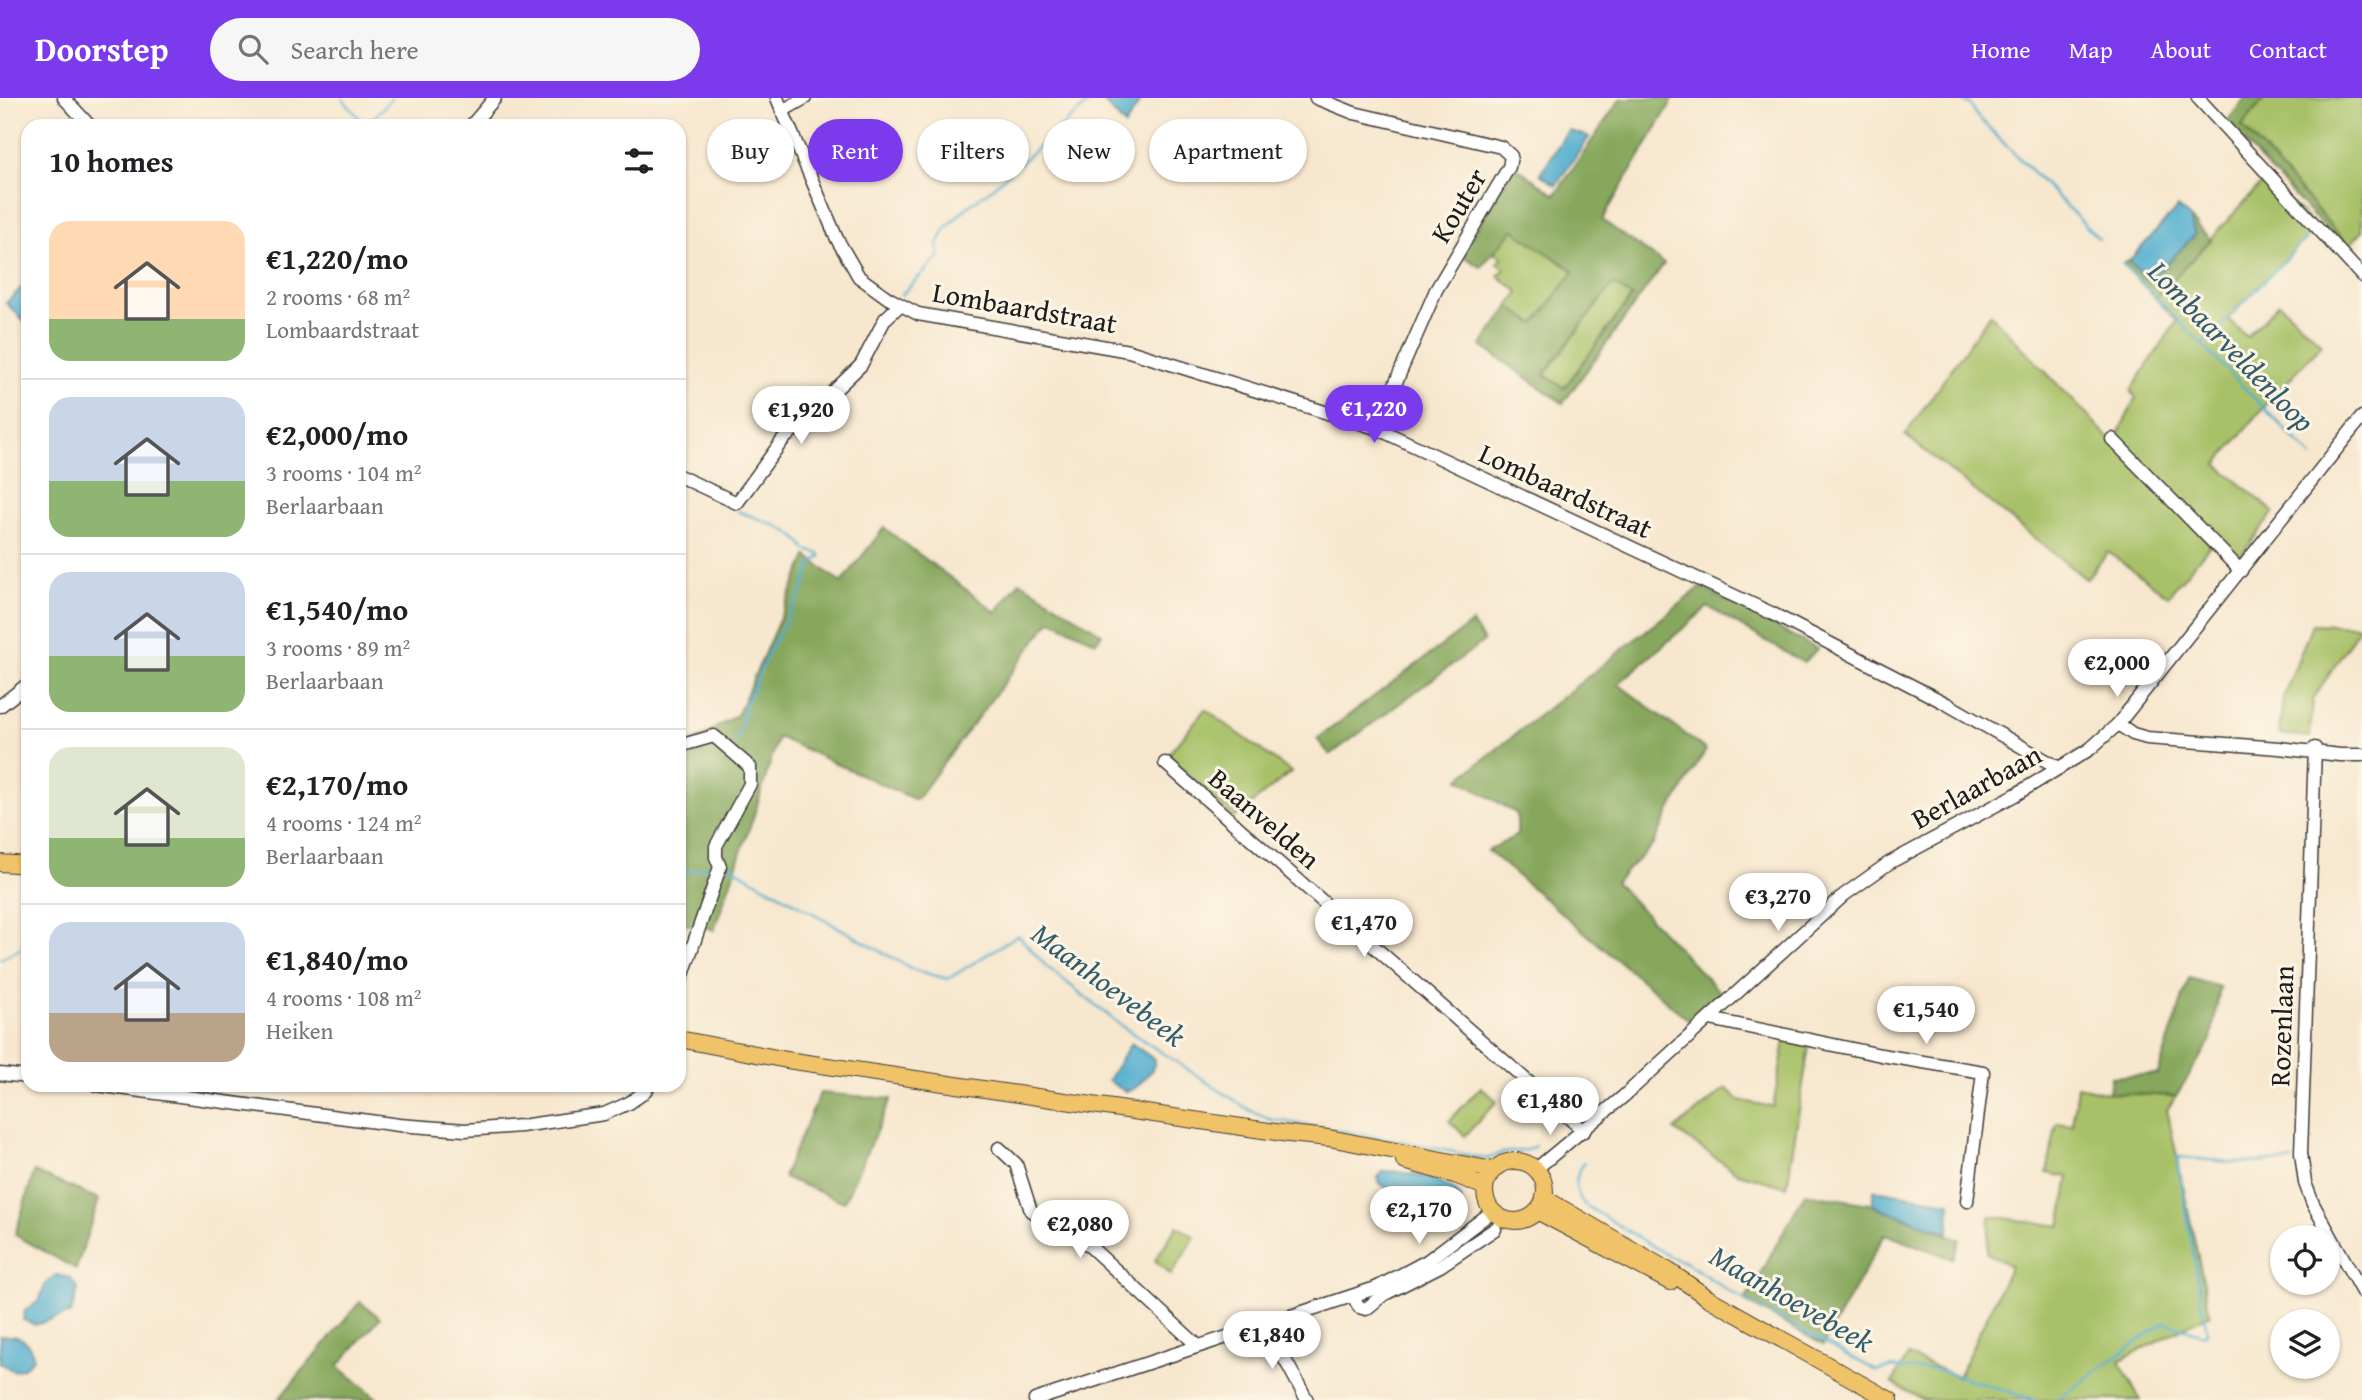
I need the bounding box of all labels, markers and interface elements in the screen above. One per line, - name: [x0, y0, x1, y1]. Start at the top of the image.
- search box: [210, 18, 700, 81]
- text: Doorstep: [35, 25, 168, 73]
- icon: search: [234, 30, 272, 68]
- text: Search here: [290, 30, 419, 69]
- text: Home: [1972, 32, 2031, 67]
- text: Map: [2069, 32, 2113, 67]
- text: About: [2151, 32, 2211, 67]
- text: Contact: [2249, 32, 2327, 67]
- chip: Buy: [707, 119, 794, 182]
- chip: Rent: [808, 119, 903, 182]
- chip: Filters: [917, 119, 1029, 182]
- chip: New: [1043, 119, 1135, 182]
- chip: Apartment: [1149, 119, 1307, 182]
- text: 10 homes: [49, 139, 174, 183]
- icon: filters: [620, 142, 658, 180]
- street label: Kouter: [1420, 160, 1497, 250]
- text: €1,220/mo: [266, 236, 408, 280]
- icon: home: [105, 249, 189, 333]
- water label: Lombaarveldenloop: [2138, 249, 2326, 442]
- street label: Lombaardstraat: [930, 271, 1121, 343]
- text: 2 rooms · 68 m²: [266, 280, 410, 313]
- text: Lombaardstraat: [266, 313, 419, 346]
- pin: €1,920: [744, 386, 858, 446]
- pin: €1,220: [1317, 386, 1431, 445]
- text: €1,220: [1341, 391, 1407, 424]
- text: €1,920: [768, 392, 834, 425]
- text: €2,000/mo: [266, 412, 408, 456]
- icon: home: [105, 425, 189, 509]
- street label: Lombaardstraat: [1473, 432, 1659, 548]
- text: 3 rooms · 104 m²: [266, 456, 421, 489]
- text: Berlaarbaan: [266, 489, 384, 522]
- text: €1,540/mo: [266, 587, 408, 631]
- icon: home: [105, 600, 189, 684]
- text: 3 rooms · 89 m²: [266, 631, 410, 664]
- pin: €2,000: [2060, 640, 2174, 699]
- text: €2,000: [2084, 645, 2150, 678]
- text: Berlaarbaan: [266, 664, 384, 697]
- street label: Berlaarbaan: [1903, 733, 2049, 839]
- street label: Baanvelden: [1200, 758, 1330, 878]
- text: €2,170/mo: [266, 762, 408, 806]
- icon: home: [105, 775, 189, 859]
- text: 4 rooms · 124 m²: [266, 806, 421, 839]
- text: Berlaarbaan: [266, 839, 384, 872]
- pin: €3,270: [1721, 874, 1835, 933]
- text: €3,270: [1745, 879, 1811, 912]
- pin: €1,470: [1307, 900, 1421, 959]
- text: €1,470: [1331, 905, 1397, 938]
- water label: Maanhoevebeek: [1023, 911, 1196, 1057]
- text: €1,840/mo: [266, 937, 408, 981]
- icon: home: [105, 950, 189, 1034]
- street label: Rozenlaan: [2258, 964, 2304, 1087]
- text: 4 rooms · 108 m²: [266, 981, 421, 1014]
- pin: €1,540: [1869, 986, 1983, 1046]
- text: €1,540: [1893, 992, 1959, 1025]
- text: Heiken: [266, 1014, 333, 1047]
- pin: €1,480: [1493, 1077, 1607, 1137]
- text: €1,480: [1517, 1083, 1583, 1116]
- pin: €2,170: [1362, 1186, 1476, 1246]
- text: €2,170: [1386, 1192, 1452, 1225]
- pin: €2,080: [1023, 1200, 1137, 1260]
- text: €2,080: [1047, 1206, 1113, 1239]
- map controls: [2270, 1225, 2340, 1379]
- button: locate: [2270, 1225, 2340, 1295]
- water label: Maanhoevebeek: [1702, 1233, 1883, 1363]
- button: layers: [2270, 1309, 2340, 1379]
- pin: €1,840: [1215, 1312, 1329, 1371]
- text: €1,840: [1239, 1317, 1305, 1350]

